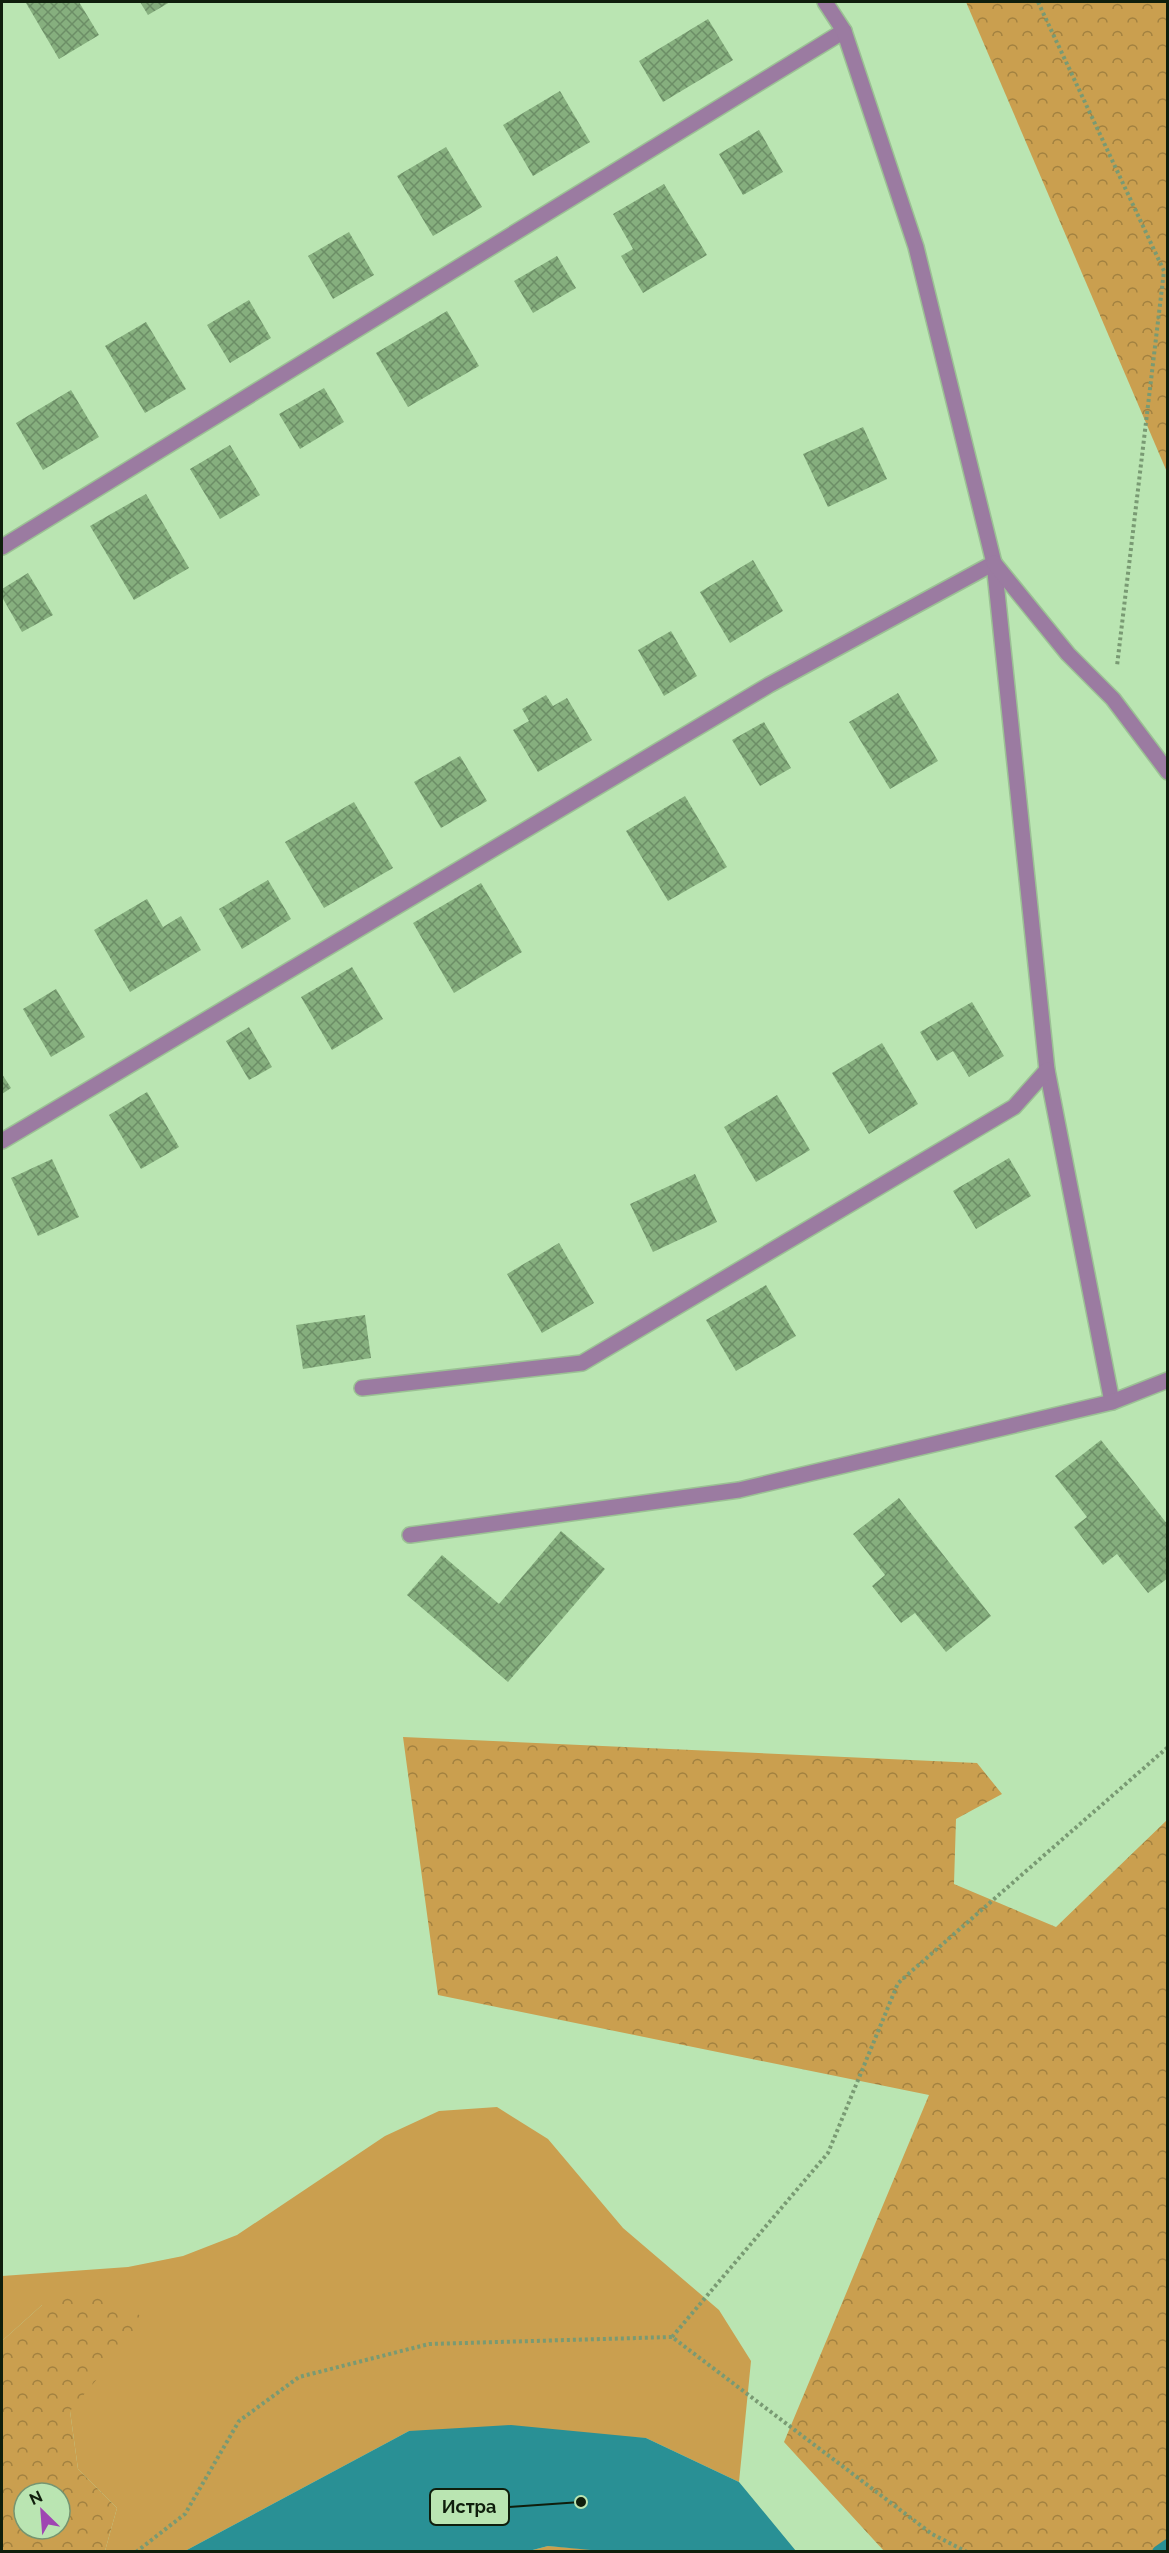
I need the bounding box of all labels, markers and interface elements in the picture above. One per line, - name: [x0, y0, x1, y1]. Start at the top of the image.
- north arrow: [12, 2481, 72, 2541]
- text: N: [26, 2487, 45, 2509]
- callout: Истра: [430, 2489, 509, 2525]
- text: Истра: [442, 2496, 496, 2517]

